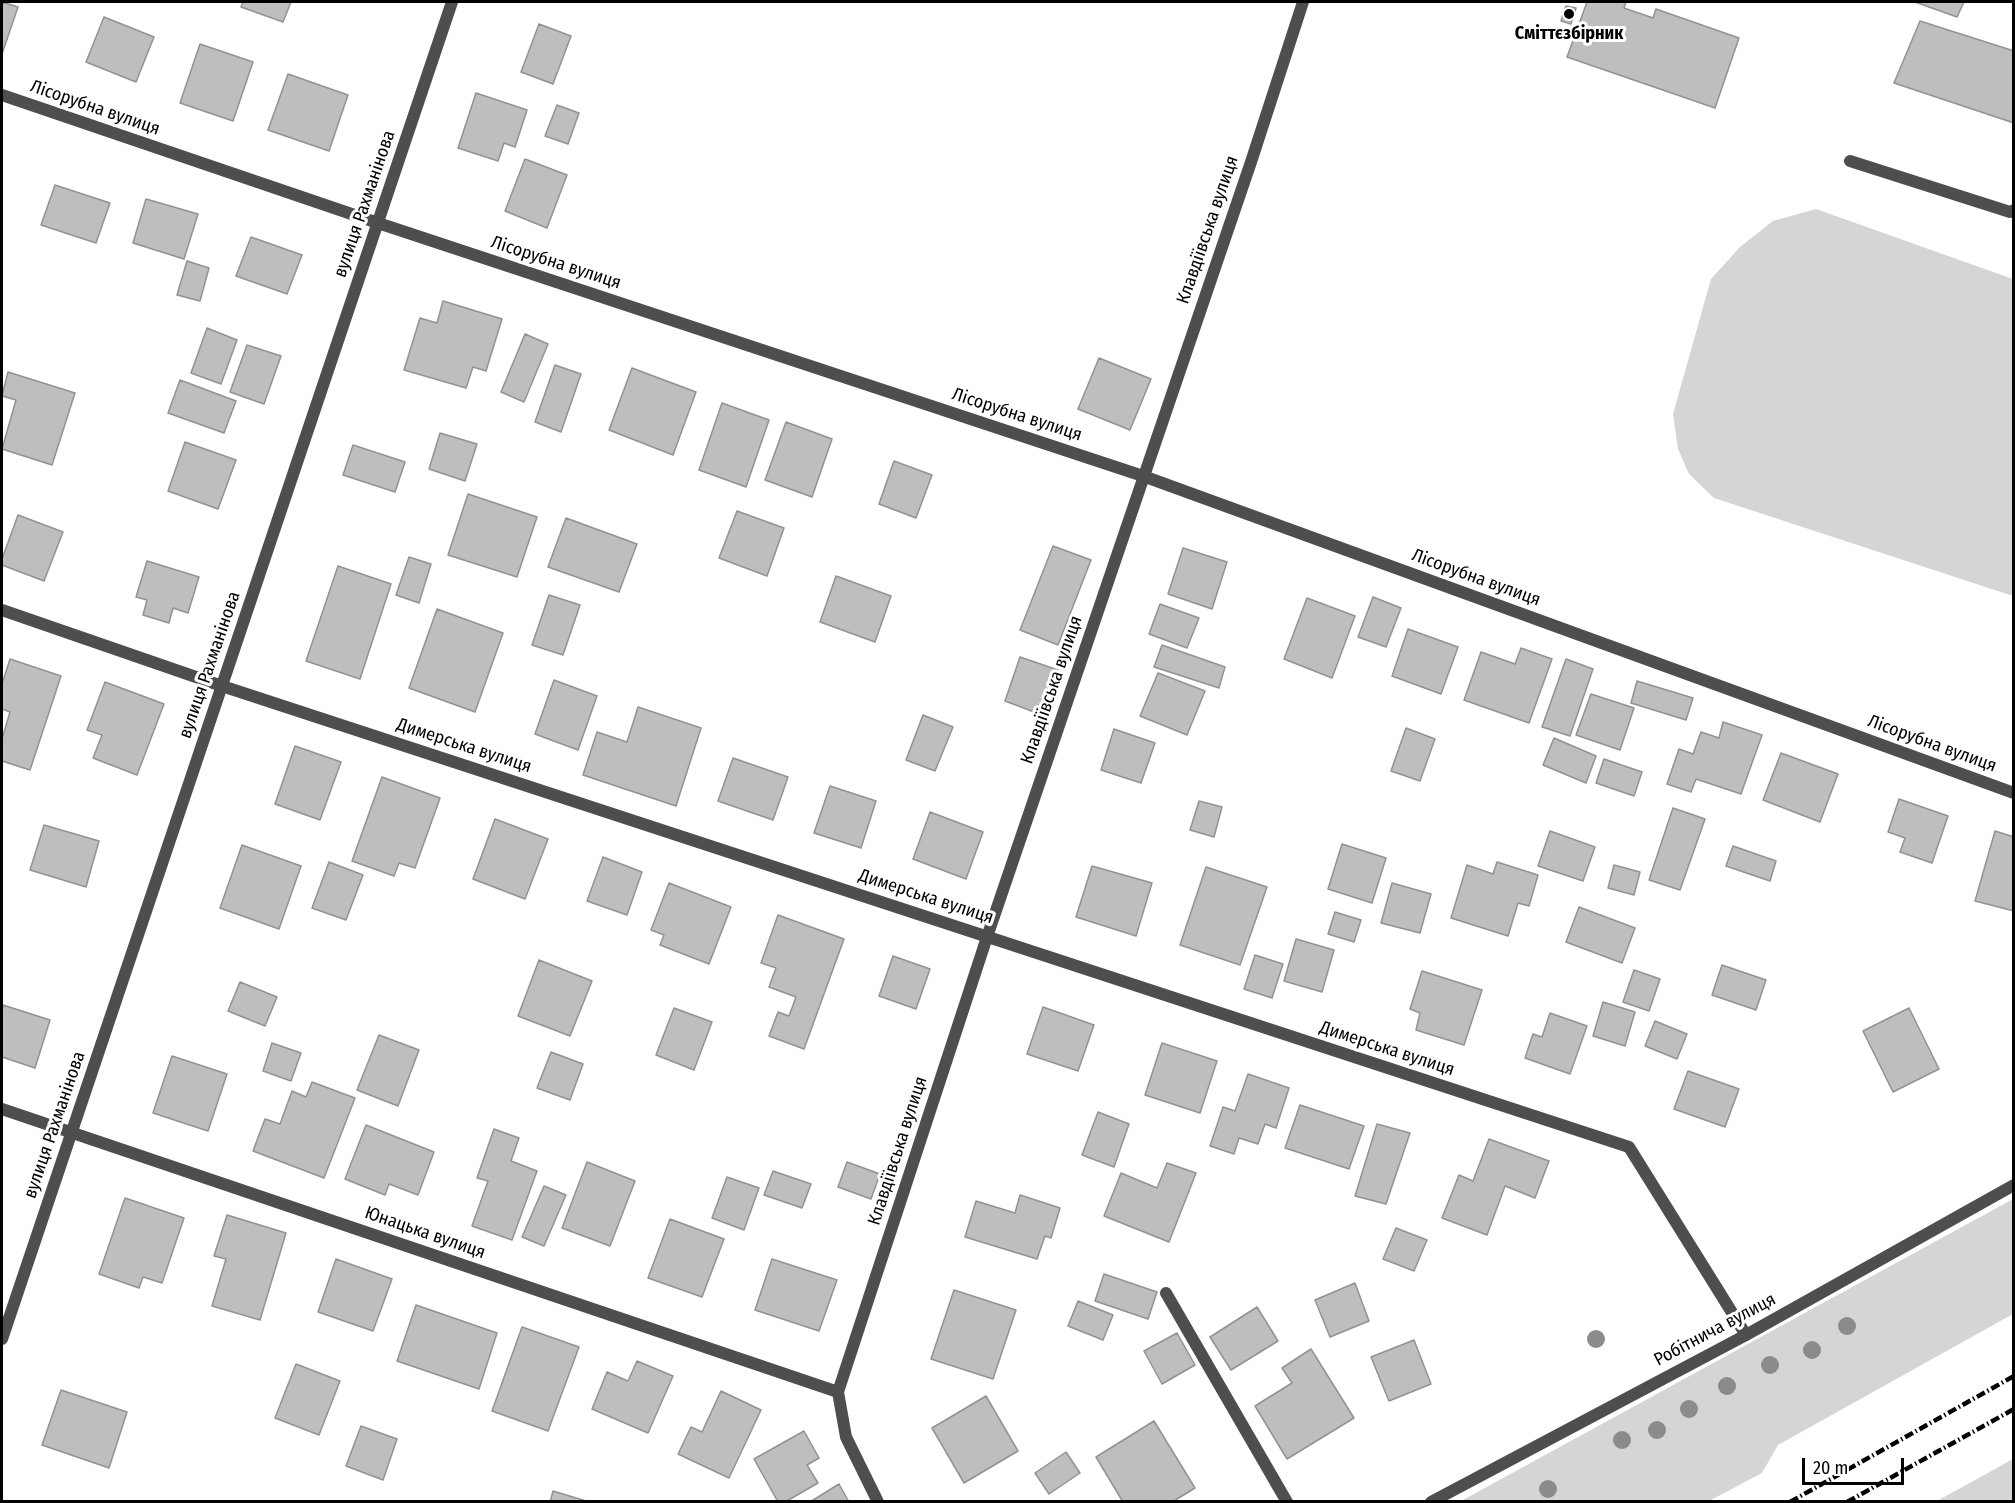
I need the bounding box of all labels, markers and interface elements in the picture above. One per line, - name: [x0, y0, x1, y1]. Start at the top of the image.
- marker: Сміттєзбірник: [1562, 7, 1576, 21]
- place label: Сміттєзбірник: [1515, 23, 1623, 45]
- street label: Лісорубна вулиця: [27, 76, 163, 140]
- street label: вулиця Рахманінова: [330, 128, 400, 280]
- street label: Клавдіївська вулиця: [1173, 153, 1243, 307]
- street label: Лісорубна вулиця: [488, 232, 624, 294]
- street label: Лісорубна вулиця: [949, 384, 1085, 446]
- street label: Лісорубна вулиця: [1409, 545, 1543, 611]
- street label: вулиця Рахманінова: [175, 589, 245, 741]
- street label: Клавдіївська вулиця: [1017, 613, 1087, 767]
- street label: Лісорубна вулиця: [1865, 711, 1999, 777]
- street label: Димерська вулиця: [394, 714, 534, 778]
- street label: Димерська вулиця: [856, 865, 996, 929]
- street label: Димерська вулиця: [1317, 1017, 1457, 1081]
- street label: вулиця Рахманінова: [20, 1049, 90, 1201]
- street label: Клавдіївська вулиця: [864, 1074, 932, 1228]
- street label: Юнацька вулиця: [362, 1202, 488, 1264]
- street label: Робітнича вулиця: [1650, 1289, 1780, 1371]
- scale bar: [1805, 1446, 1907, 1484]
- text: 20 m: [1813, 1457, 1848, 1479]

